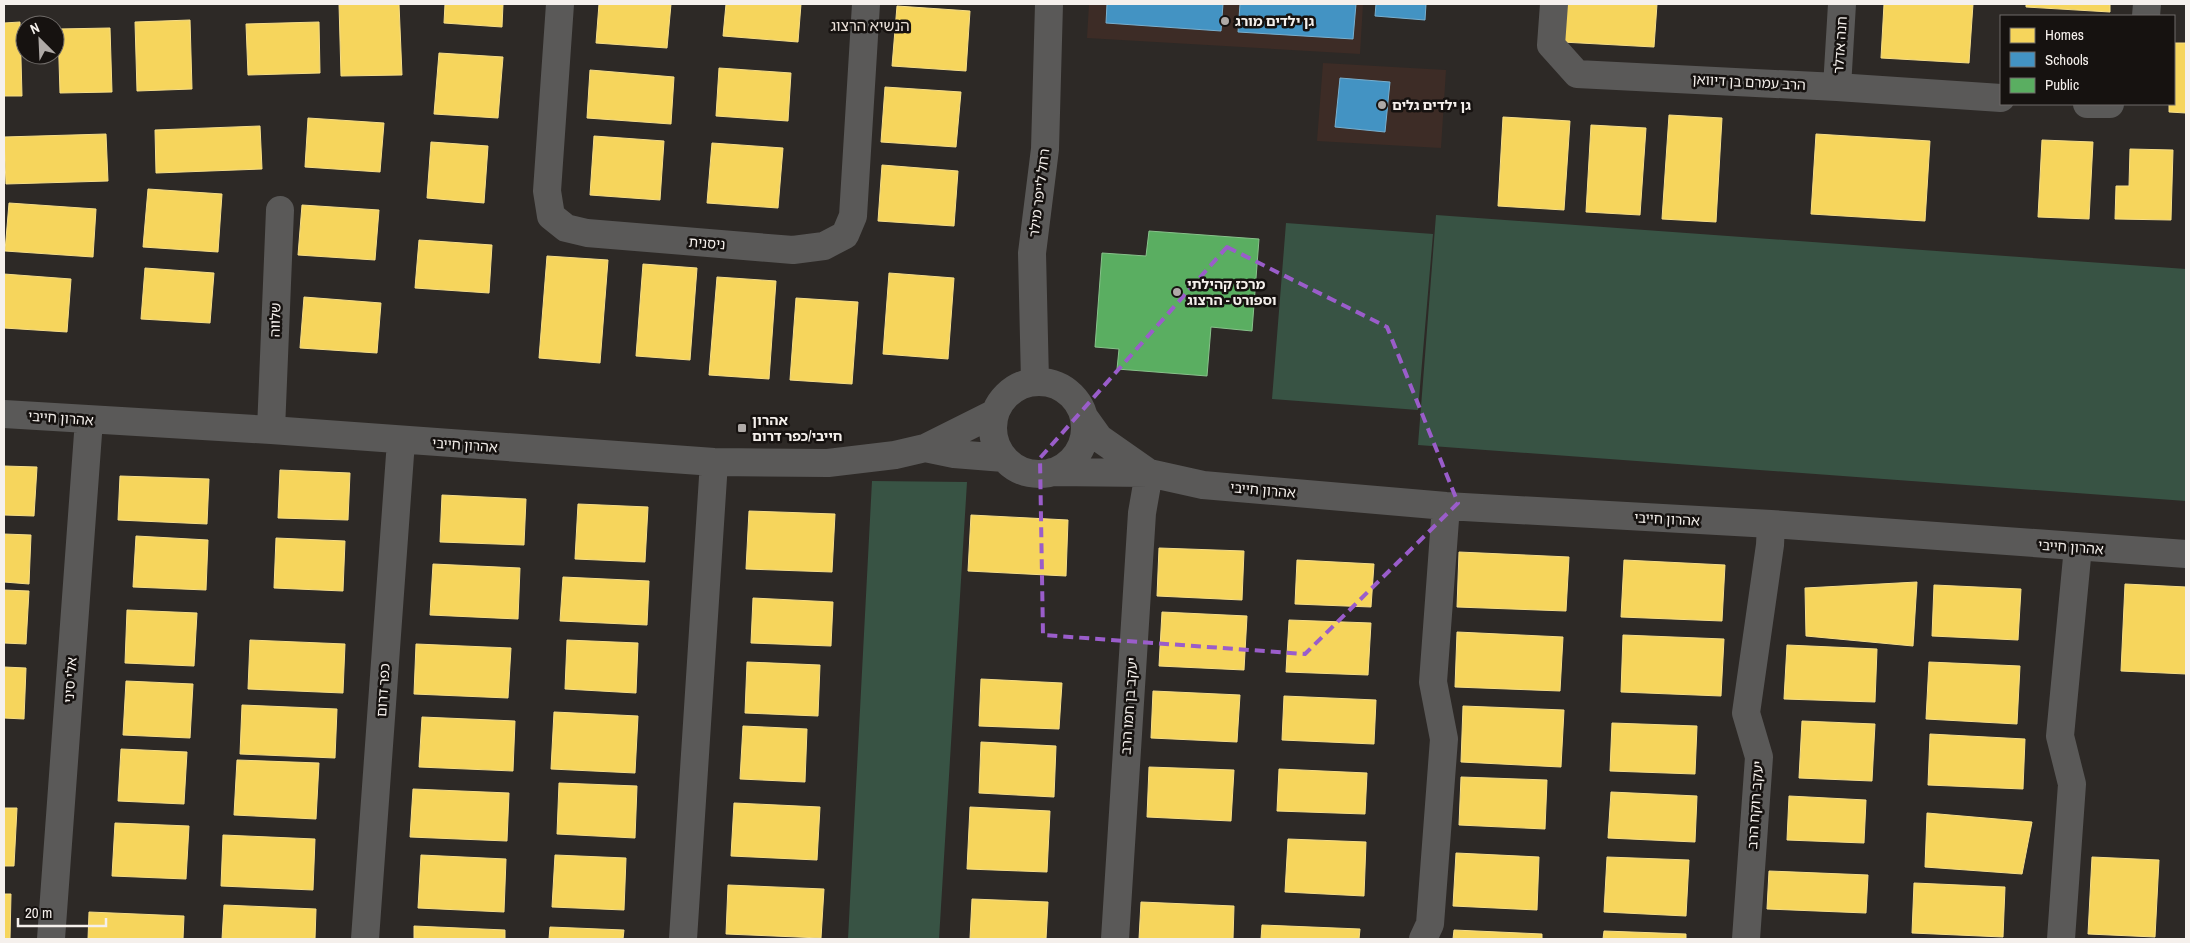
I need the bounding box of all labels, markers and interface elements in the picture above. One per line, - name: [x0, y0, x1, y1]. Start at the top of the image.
- place label: גן ילדים מורג: [1235, 12, 1314, 30]
- north arrow: [15, 15, 65, 65]
- district label: הנשיא הרצוג: [830, 15, 910, 36]
- marker: גן ילדים מורג: [1219, 15, 1231, 27]
- legend: [2000, 15, 2175, 105]
- street label: חנה אדלר: [1829, 16, 1851, 74]
- text: N: [27, 18, 42, 38]
- text: Homes: [2045, 24, 2084, 45]
- text: Schools: [2045, 49, 2089, 70]
- street label: הרב עמרם בן דיוואן: [1692, 70, 1806, 94]
- text: Public: [2045, 74, 2079, 95]
- place label: גן ילדים גלים: [1392, 96, 1471, 114]
- marker: גן ילדים גלים: [1376, 99, 1388, 111]
- street label: רחל לייפר מילר: [1025, 148, 1053, 238]
- street label: ניסנית: [688, 233, 726, 253]
- place label: מרכז קהילתי וספורט - הרצוג: [1187, 275, 1277, 309]
- marker: מרכז קהילתי וספורט - הרצוג: [1171, 286, 1183, 298]
- street label: שלווה: [265, 302, 285, 338]
- street label: אהרון חייבי: [28, 407, 95, 429]
- place label: אהרון חייבי/כפר דרום: [752, 411, 842, 445]
- marker: אהרון חייבי/כפר דרום: [736, 422, 748, 434]
- street label: אהרון חייבי: [432, 434, 499, 456]
- street label: אהרון חייבי: [1229, 478, 1297, 502]
- street label: אהרון חייבי: [1634, 508, 1700, 530]
- street label: אהרון חייבי: [2038, 536, 2105, 558]
- street label: אלי סיני: [59, 656, 81, 703]
- street label: יעקב בן חמו הרב: [1117, 657, 1141, 755]
- street label: כפר דרום: [372, 663, 394, 717]
- street label: יעקב רוקח הרב: [1743, 760, 1767, 850]
- scale bar: [18, 896, 105, 928]
- text: 20 m: [25, 902, 52, 923]

